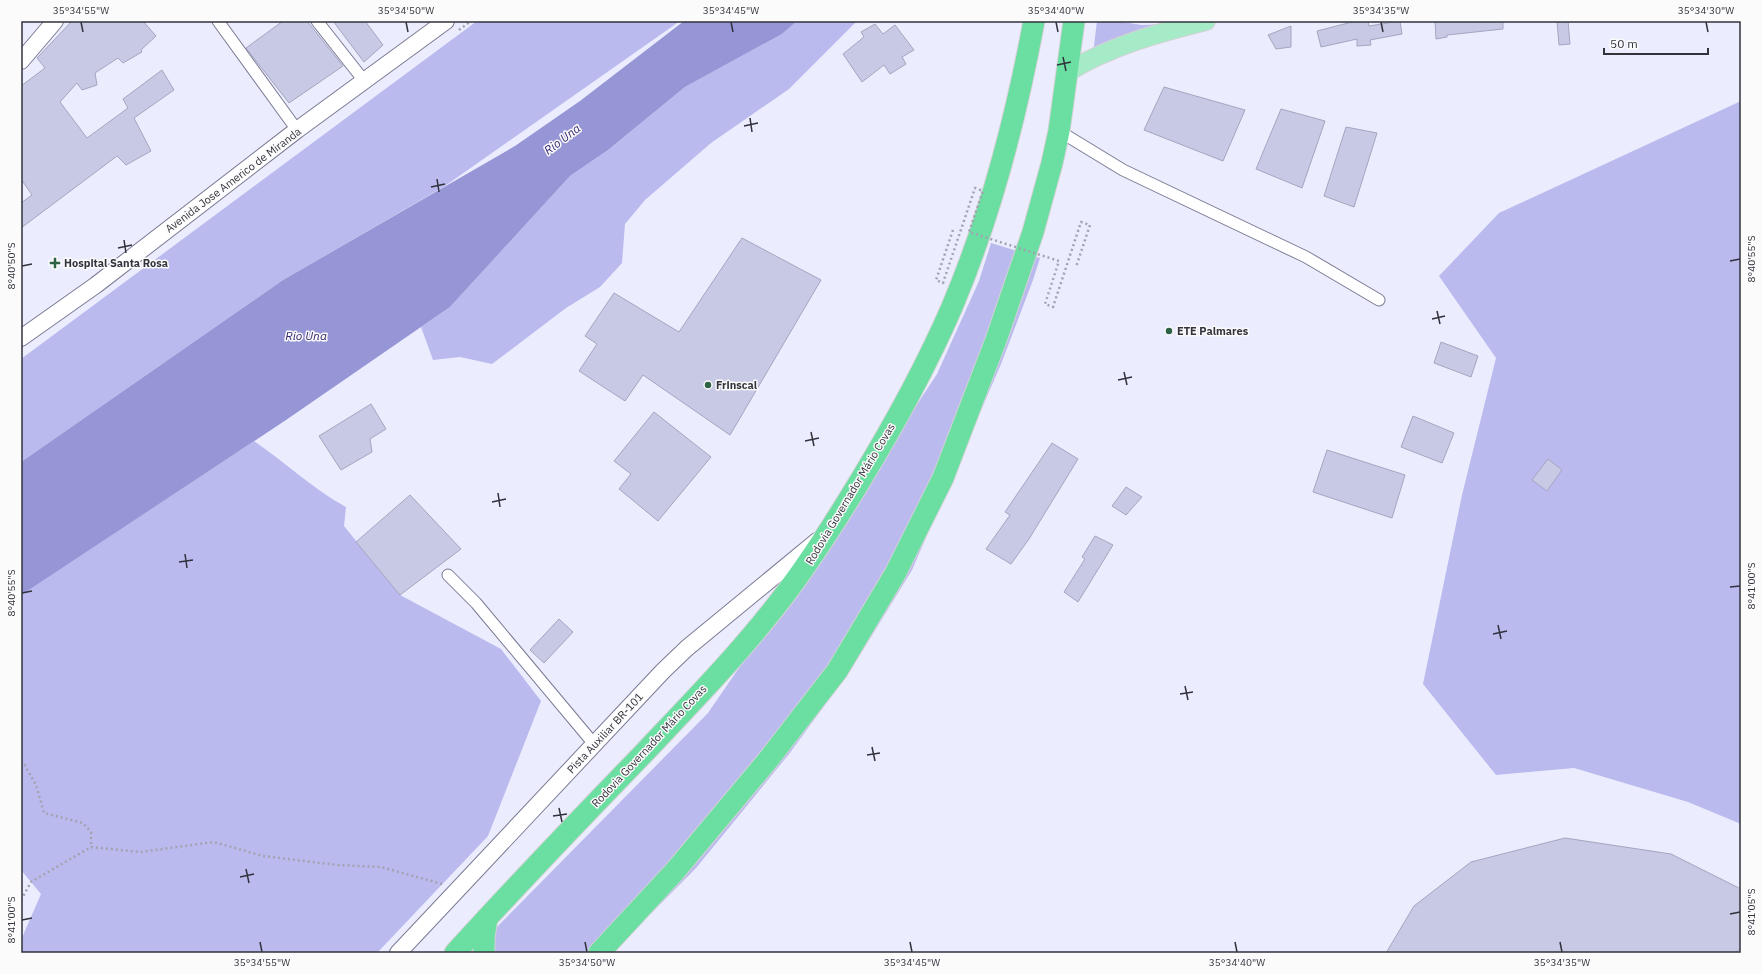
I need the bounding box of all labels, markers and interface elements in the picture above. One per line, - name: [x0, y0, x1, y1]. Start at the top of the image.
- text: 35°34'55"W: [53, 4, 109, 17]
- text: 35°34'50"W: [378, 4, 434, 17]
- text: 35°34'45"W: [703, 4, 759, 17]
- text: 35°34'40"W: [1028, 4, 1084, 17]
- text: 35°34'35"W: [1353, 4, 1409, 17]
- text: 35°34'30"W: [1678, 4, 1734, 17]
- scale bar: [1604, 30, 1708, 56]
- text: 50 m: [1610, 36, 1638, 51]
- water label: Rio Una: [541, 120, 583, 158]
- street label: Avenida Jose Americo de Miranda: [162, 124, 304, 236]
- text: 8°40'55"S: [1745, 235, 1758, 283]
- text: 8°40'50"S: [5, 242, 18, 290]
- place label: Hospital Santa Rosa: [64, 256, 168, 270]
- marker: Hospital Santa Rosa: [49, 257, 61, 269]
- place label: ETE Palmares: [1177, 324, 1249, 338]
- marker: ETE Palmares: [1164, 326, 1174, 336]
- water label: Rio Una: [285, 328, 327, 343]
- place label: Frinscal: [716, 378, 758, 392]
- marker: Frinscal: [703, 380, 713, 390]
- street label: Rodovia Governador Mário Covas: [802, 421, 898, 567]
- text: 8°41'00"S: [1745, 562, 1758, 610]
- text: 8°40'55"S: [5, 569, 18, 617]
- street label: Rodovia Governador Mário Covas: [589, 682, 709, 810]
- street label: Pista Auxiliar BR-101: [564, 689, 646, 776]
- text: 8°41'05"S: [1745, 888, 1758, 936]
- text: 8°41'00"S: [5, 896, 18, 944]
- text: 35°34'55"W: [234, 956, 290, 969]
- text: 35°34'50"W: [559, 956, 615, 969]
- text: 35°34'45"W: [884, 956, 940, 969]
- text: 35°34'40"W: [1209, 956, 1265, 969]
- text: 35°34'35"W: [1534, 956, 1590, 969]

